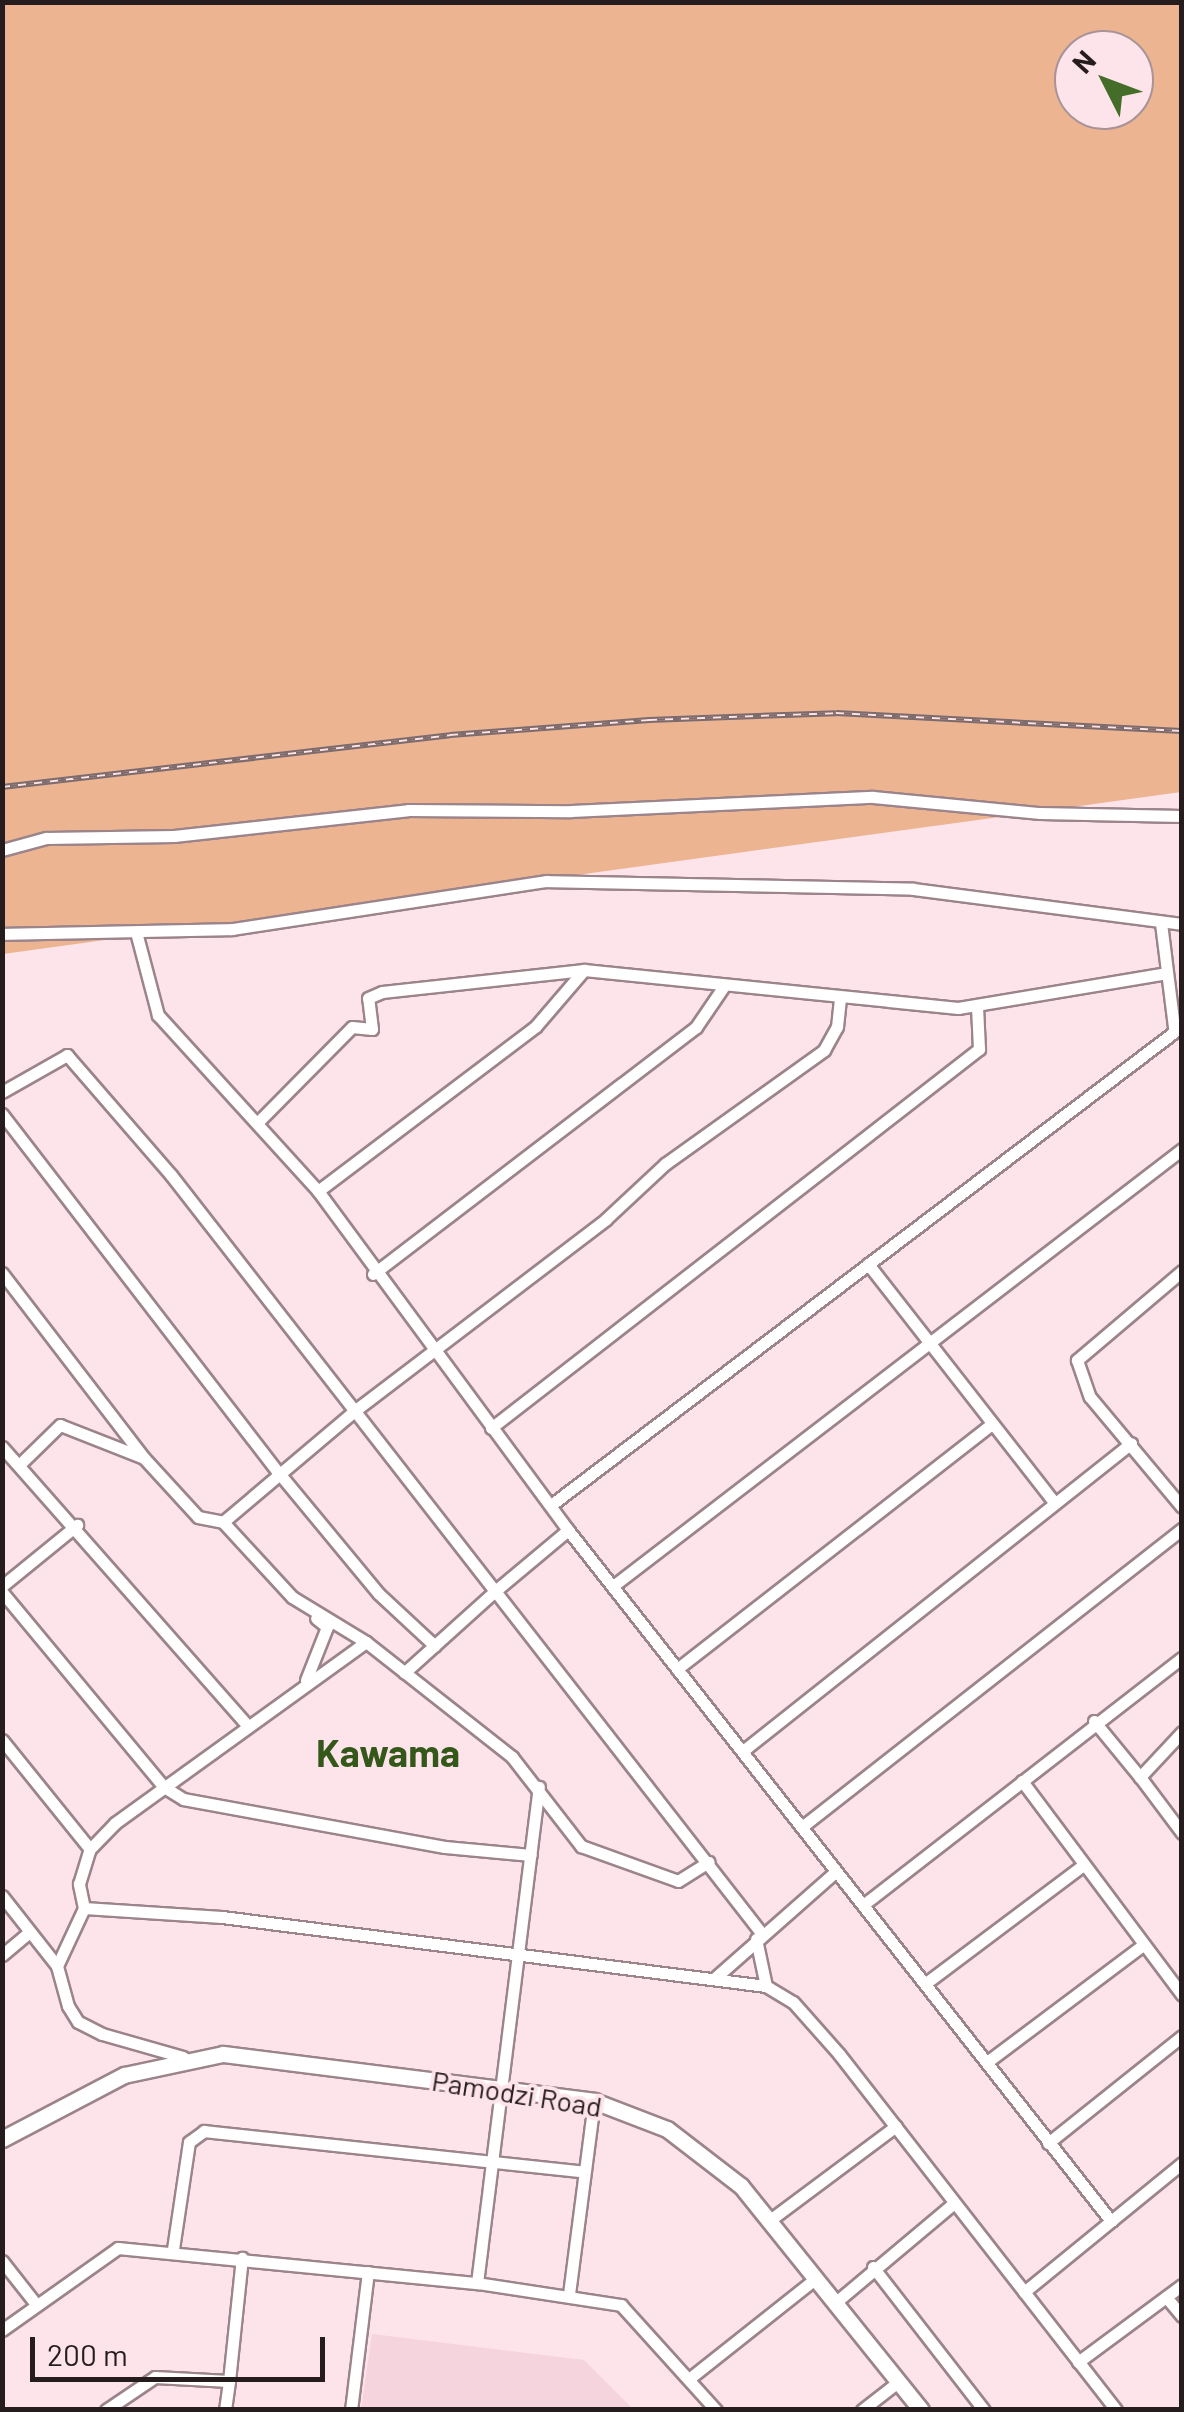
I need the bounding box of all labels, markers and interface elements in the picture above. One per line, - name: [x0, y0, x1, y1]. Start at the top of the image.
- north arrow: [1054, 30, 1154, 130]
- text: N: [1064, 43, 1102, 80]
- district label: Kawama: [316, 1730, 460, 1776]
- street label: Pamodzi Road: [430, 2063, 604, 2123]
- scale bar: [35, 2317, 330, 2379]
- text: 200 m: [47, 2336, 128, 2372]

